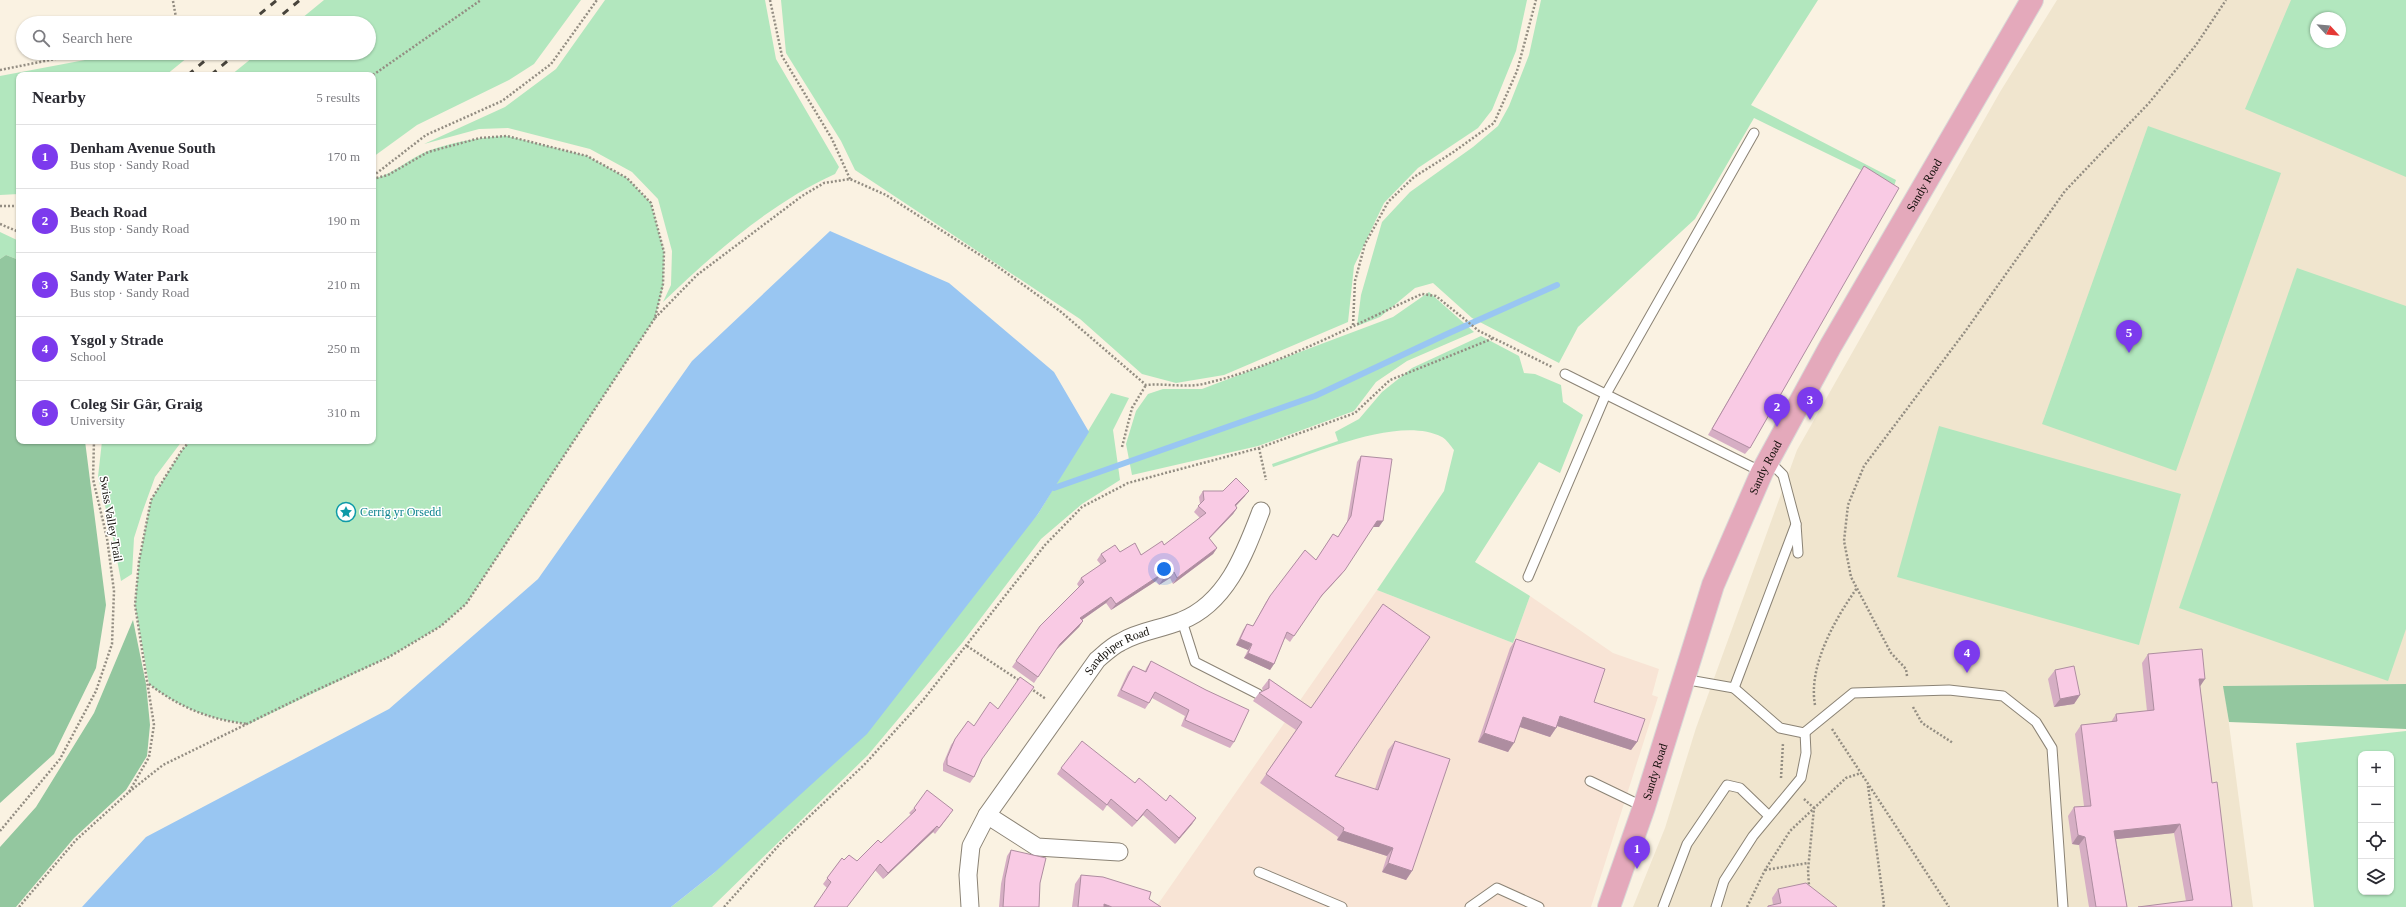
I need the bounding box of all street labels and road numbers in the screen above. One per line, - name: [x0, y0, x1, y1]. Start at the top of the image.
- street label: Sandy Road: [1903, 157, 1945, 214]
- street label: Sandy Road: [1746, 438, 1785, 497]
- street label: Swiss Valley Trail: [97, 475, 126, 564]
- street label: Sandpiper Road: [1082, 624, 1151, 678]
- street label: Sandy Road: [1640, 742, 1670, 802]

